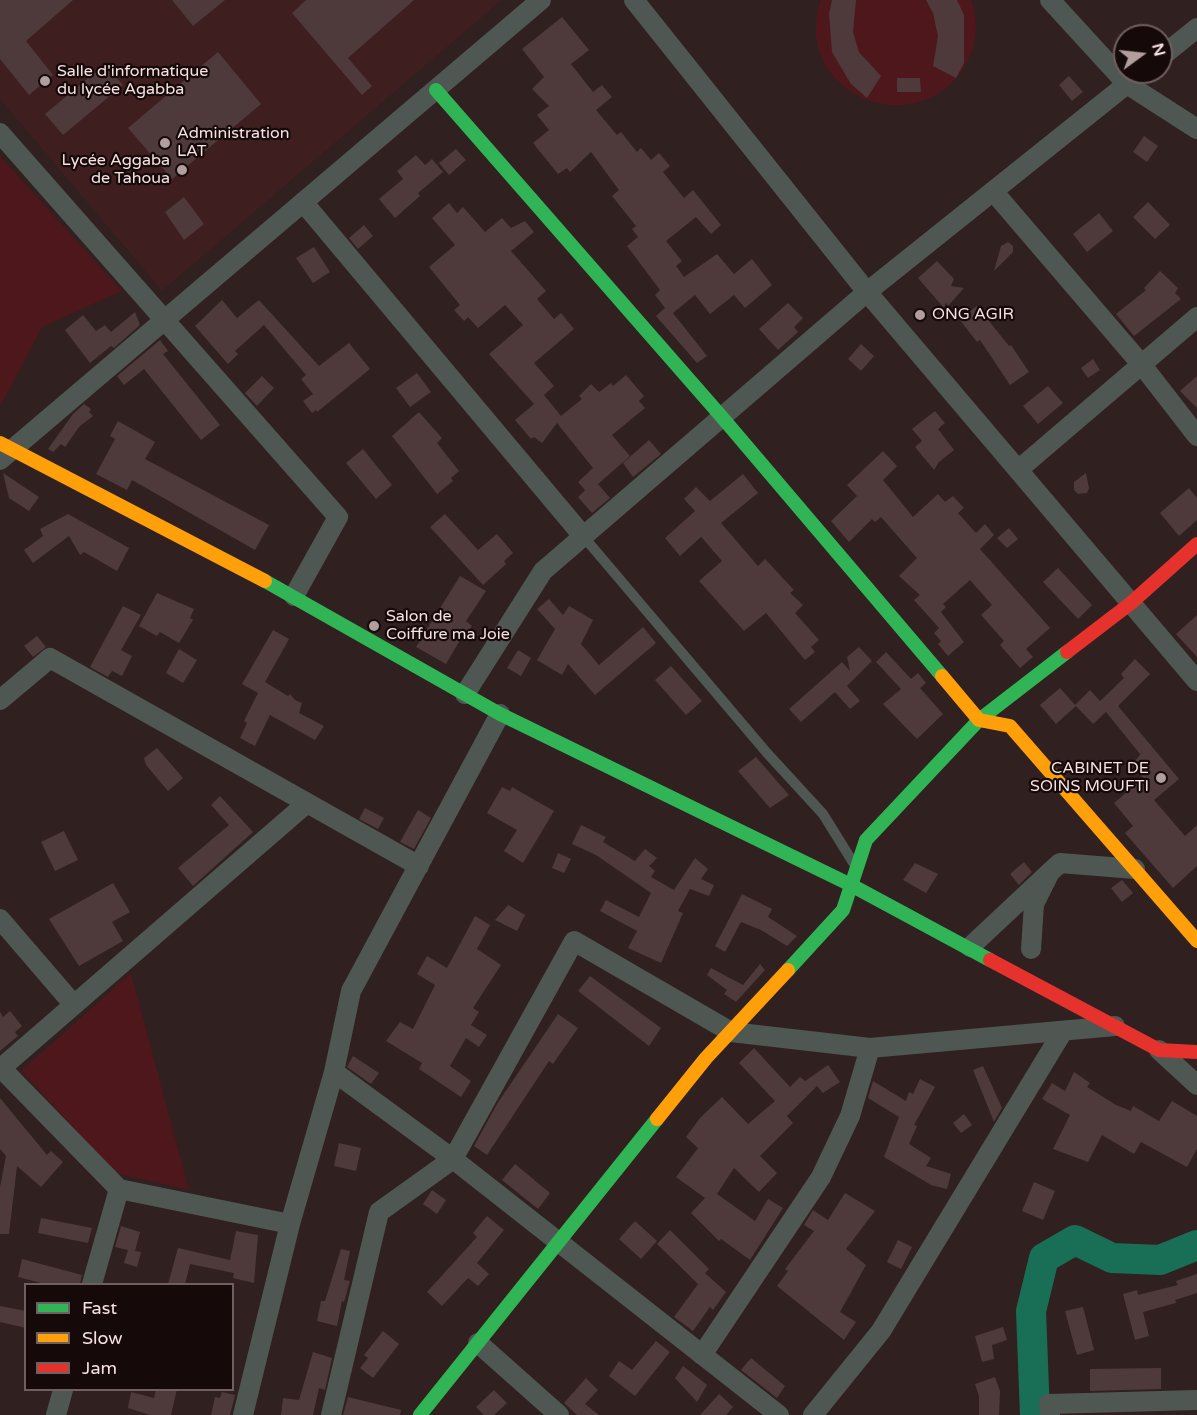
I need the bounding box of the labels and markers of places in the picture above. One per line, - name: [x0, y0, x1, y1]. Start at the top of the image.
- place label: Salle d'informatique du lycée Agabba: [57, 62, 208, 100]
- marker: Salle d'informatique du lycée Agabba: [38, 74, 52, 88]
- place label: Administration LAT: [177, 124, 289, 162]
- marker: Administration LAT: [158, 136, 172, 150]
- place label: Lycée Aggaba de Tahoua: [62, 151, 170, 189]
- marker: Lycée Aggaba de Tahoua: [175, 163, 189, 177]
- place label: ONG AGIR: [932, 305, 1014, 325]
- marker: ONG AGIR: [913, 308, 927, 322]
- place label: Salon de Coiffure ma Joie: [386, 607, 510, 645]
- marker: Salon de Coiffure ma Joie: [367, 619, 381, 633]
- place label: CABINET DE SOINS MOUFTI: [1030, 759, 1149, 797]
- marker: CABINET DE SOINS MOUFTI: [1154, 771, 1168, 785]

